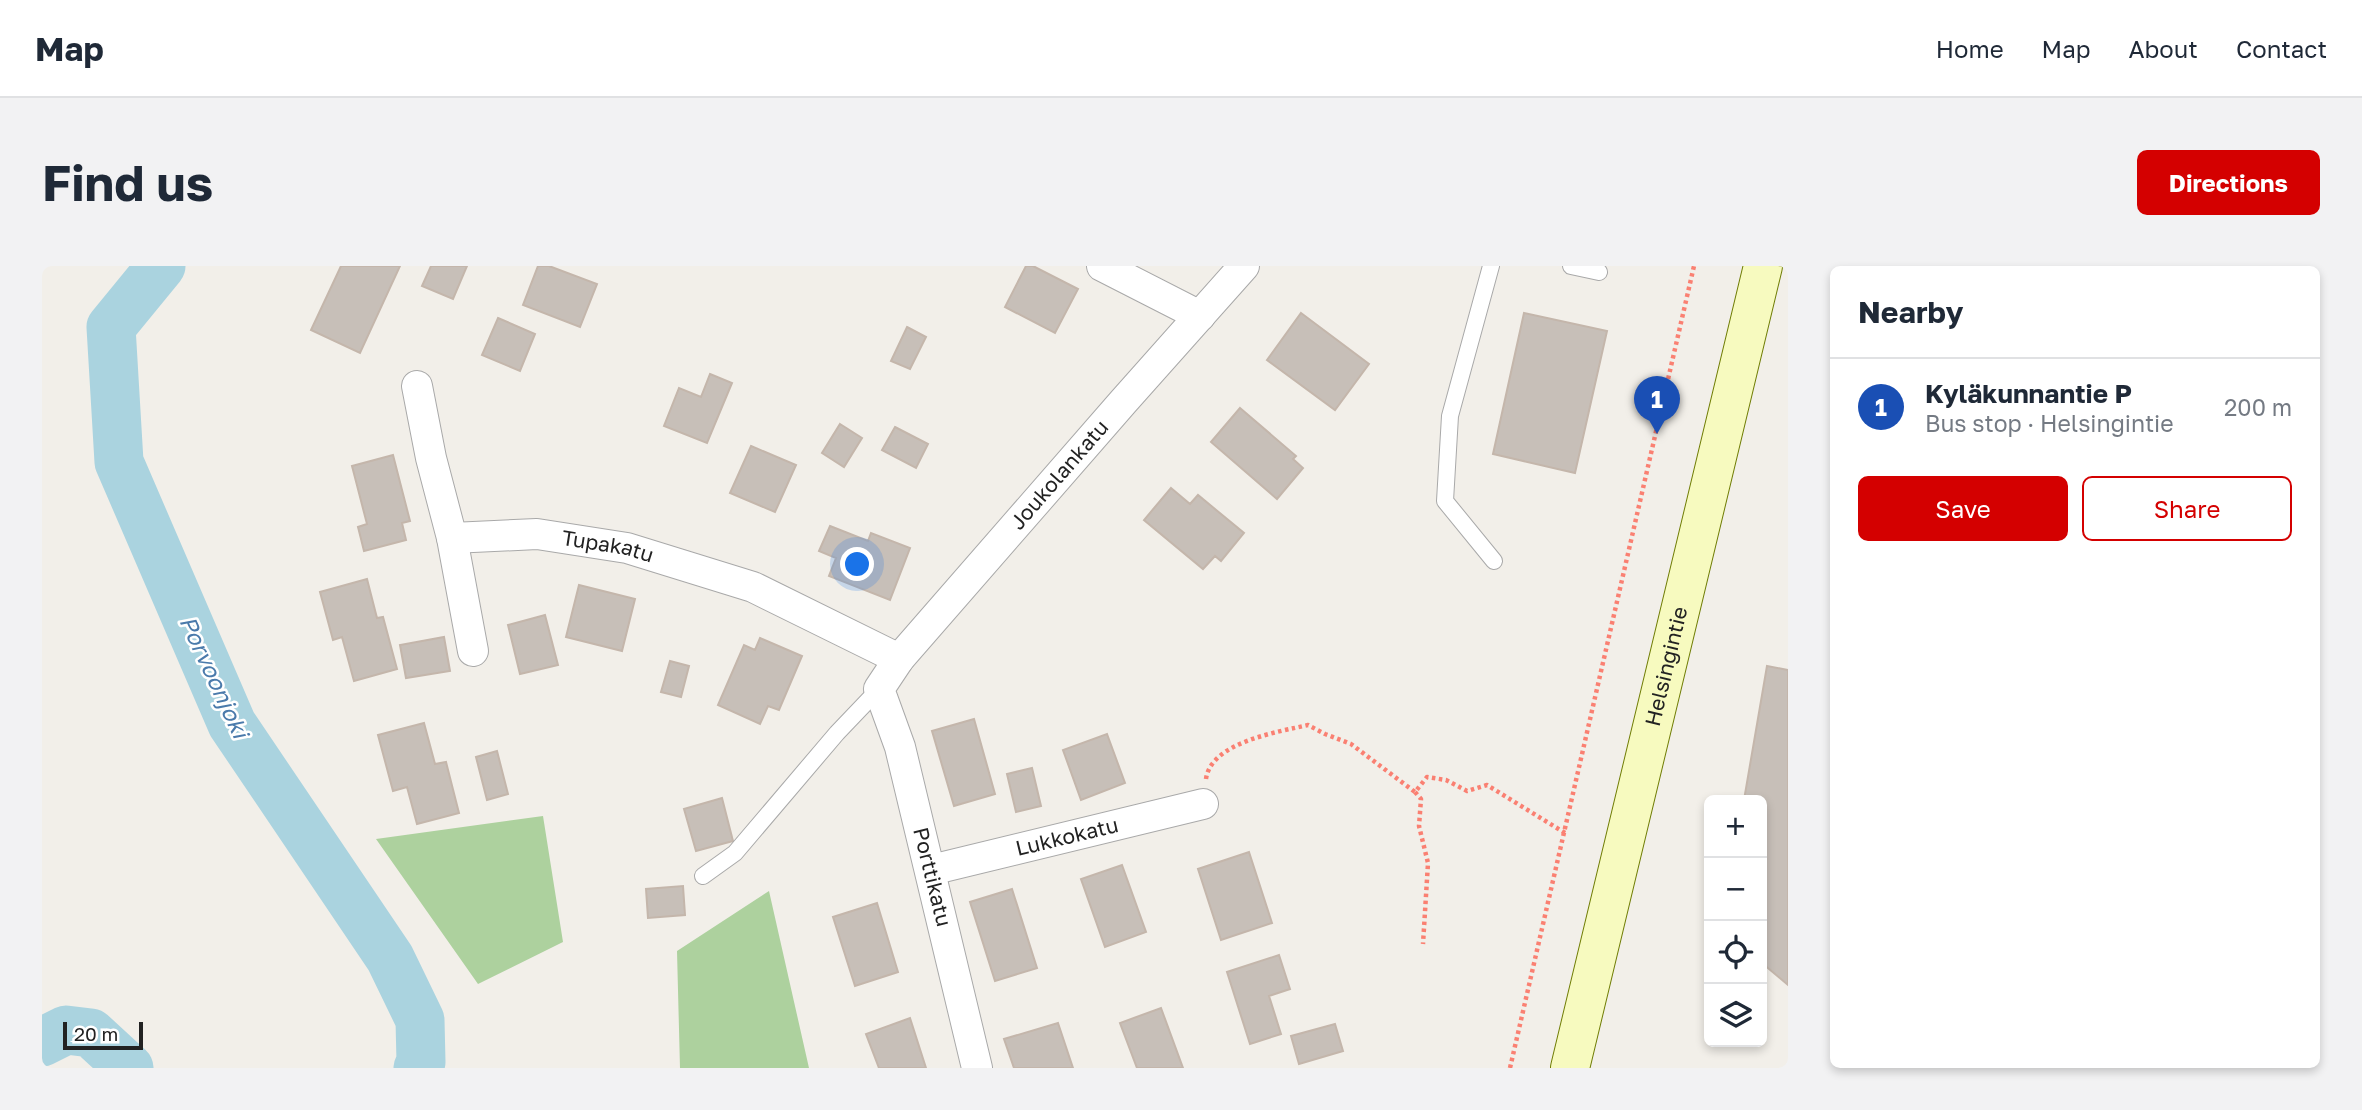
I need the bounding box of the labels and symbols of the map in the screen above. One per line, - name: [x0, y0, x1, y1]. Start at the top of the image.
- pin: 1: [1634, 376, 1680, 434]
- street label: Joukolankatu: [1004, 414, 1113, 534]
- street label: Tupakatu: [560, 524, 657, 568]
- your location: [840, 547, 874, 581]
- street label: Helsingintie: [1639, 604, 1693, 729]
- water label: Porvoonjoki: [174, 611, 257, 745]
- street label: Lukkokatu: [1013, 811, 1121, 861]
- street label: Porttikatu: [908, 824, 958, 929]
- scale bar: [63, 1019, 144, 1051]

